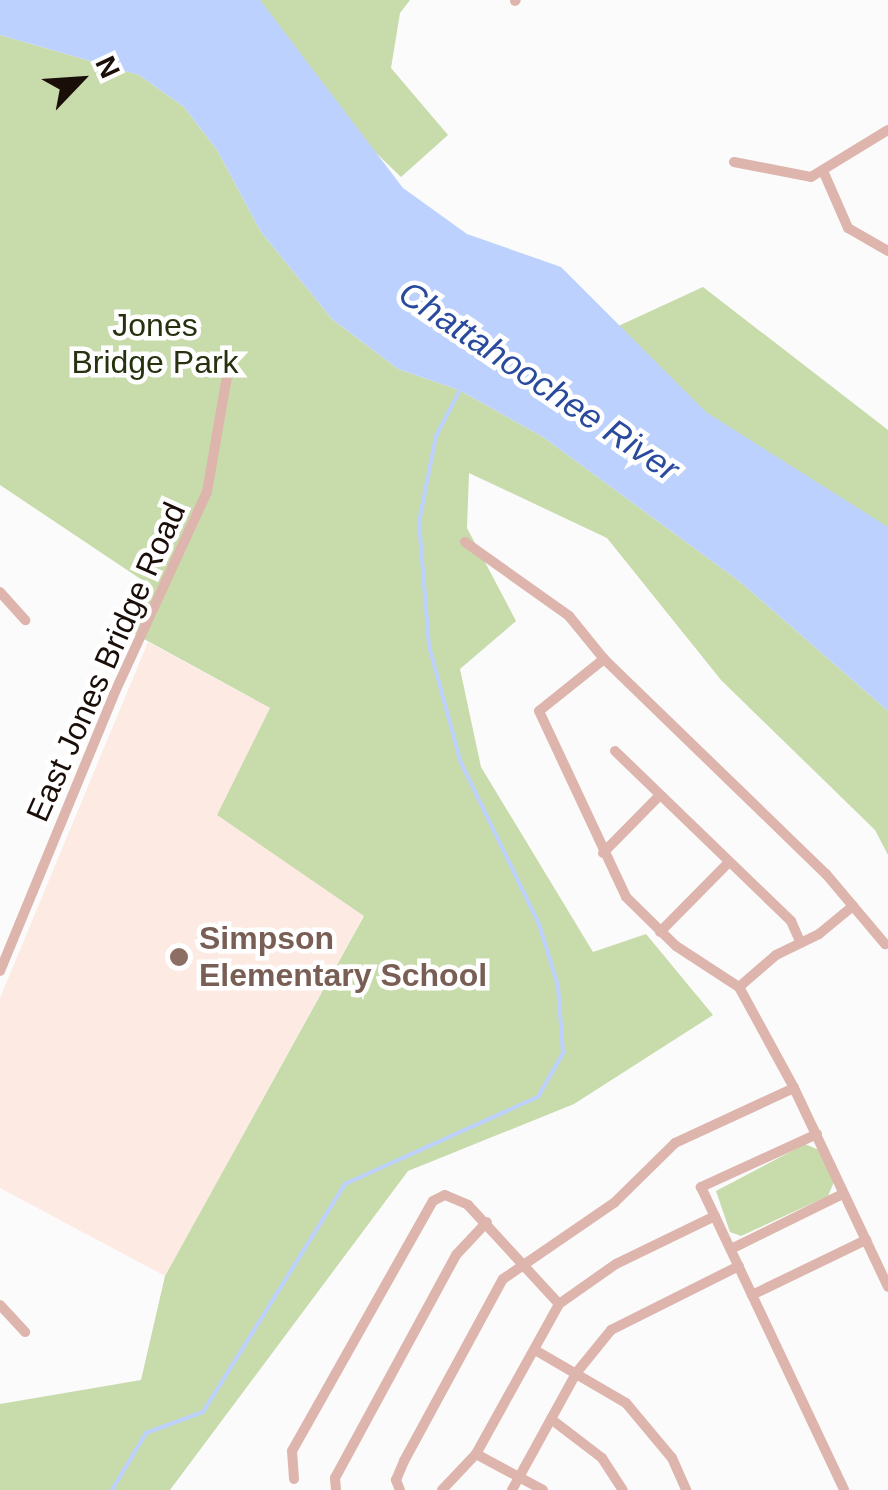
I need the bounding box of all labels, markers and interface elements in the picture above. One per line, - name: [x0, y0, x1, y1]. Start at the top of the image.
- north arrow: [30, 30, 130, 130]
- text: N: [89, 51, 126, 83]
- water label: Chattahoochee River: [391, 272, 687, 490]
- park label: Jones Bridge Park: [71, 307, 239, 382]
- street label: East Jones Bridge Road: [18, 497, 194, 827]
- place label: Simpson Elementary School: [199, 920, 487, 995]
- marker: Simpson Elementary School: [168, 946, 190, 968]

